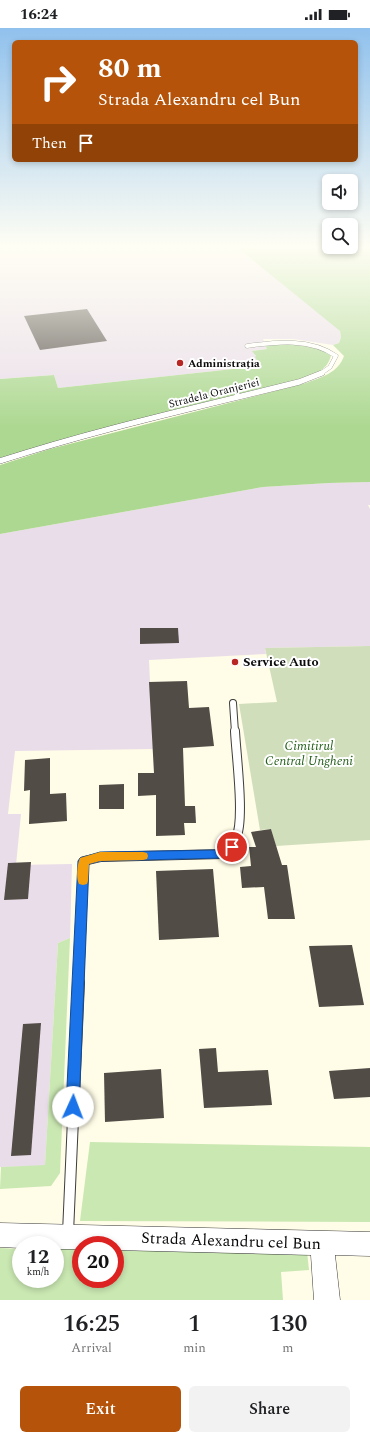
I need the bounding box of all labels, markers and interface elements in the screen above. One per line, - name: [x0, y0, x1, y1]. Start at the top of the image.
- text: 16:24: [20, 3, 58, 26]
- text: 80 m: [98, 47, 162, 90]
- icon: right: [32, 56, 84, 108]
- text: Strada Alexandru cel Bun: [98, 86, 300, 113]
- text: Then: [32, 132, 67, 155]
- icon: arrive: [75, 132, 97, 154]
- map controls: [322, 174, 358, 254]
- button: sound: [322, 174, 358, 210]
- button: search: [322, 218, 358, 254]
- place label: Administrația: [188, 355, 260, 372]
- marker: Administrația: [175, 358, 185, 368]
- street label: Stradela Oranjeriei: [167, 373, 261, 413]
- place label: Service Auto: [243, 652, 319, 672]
- marker: Service Auto: [230, 657, 240, 667]
- park label: Cimitirul Central Ungheni: [265, 736, 353, 771]
- pin: [215, 830, 249, 864]
- icon: arrive: [221, 836, 243, 858]
- position arrow: [52, 1086, 94, 1128]
- street label: Strada Alexandru cel Bun: [141, 1226, 321, 1256]
- speed limit sign: 20: [72, 1236, 124, 1288]
- text: 12: [27, 1242, 49, 1272]
- text: km/h: [27, 1264, 49, 1280]
- text: 16:25: [63, 1306, 120, 1342]
- text: 1: [188, 1306, 201, 1342]
- text: 130: [269, 1306, 307, 1342]
- text: Arrival: [71, 1338, 112, 1358]
- text: min: [183, 1338, 206, 1358]
- text: m: [282, 1338, 294, 1358]
- button: Exit: [20, 1386, 181, 1432]
- button: Share: [189, 1386, 350, 1432]

